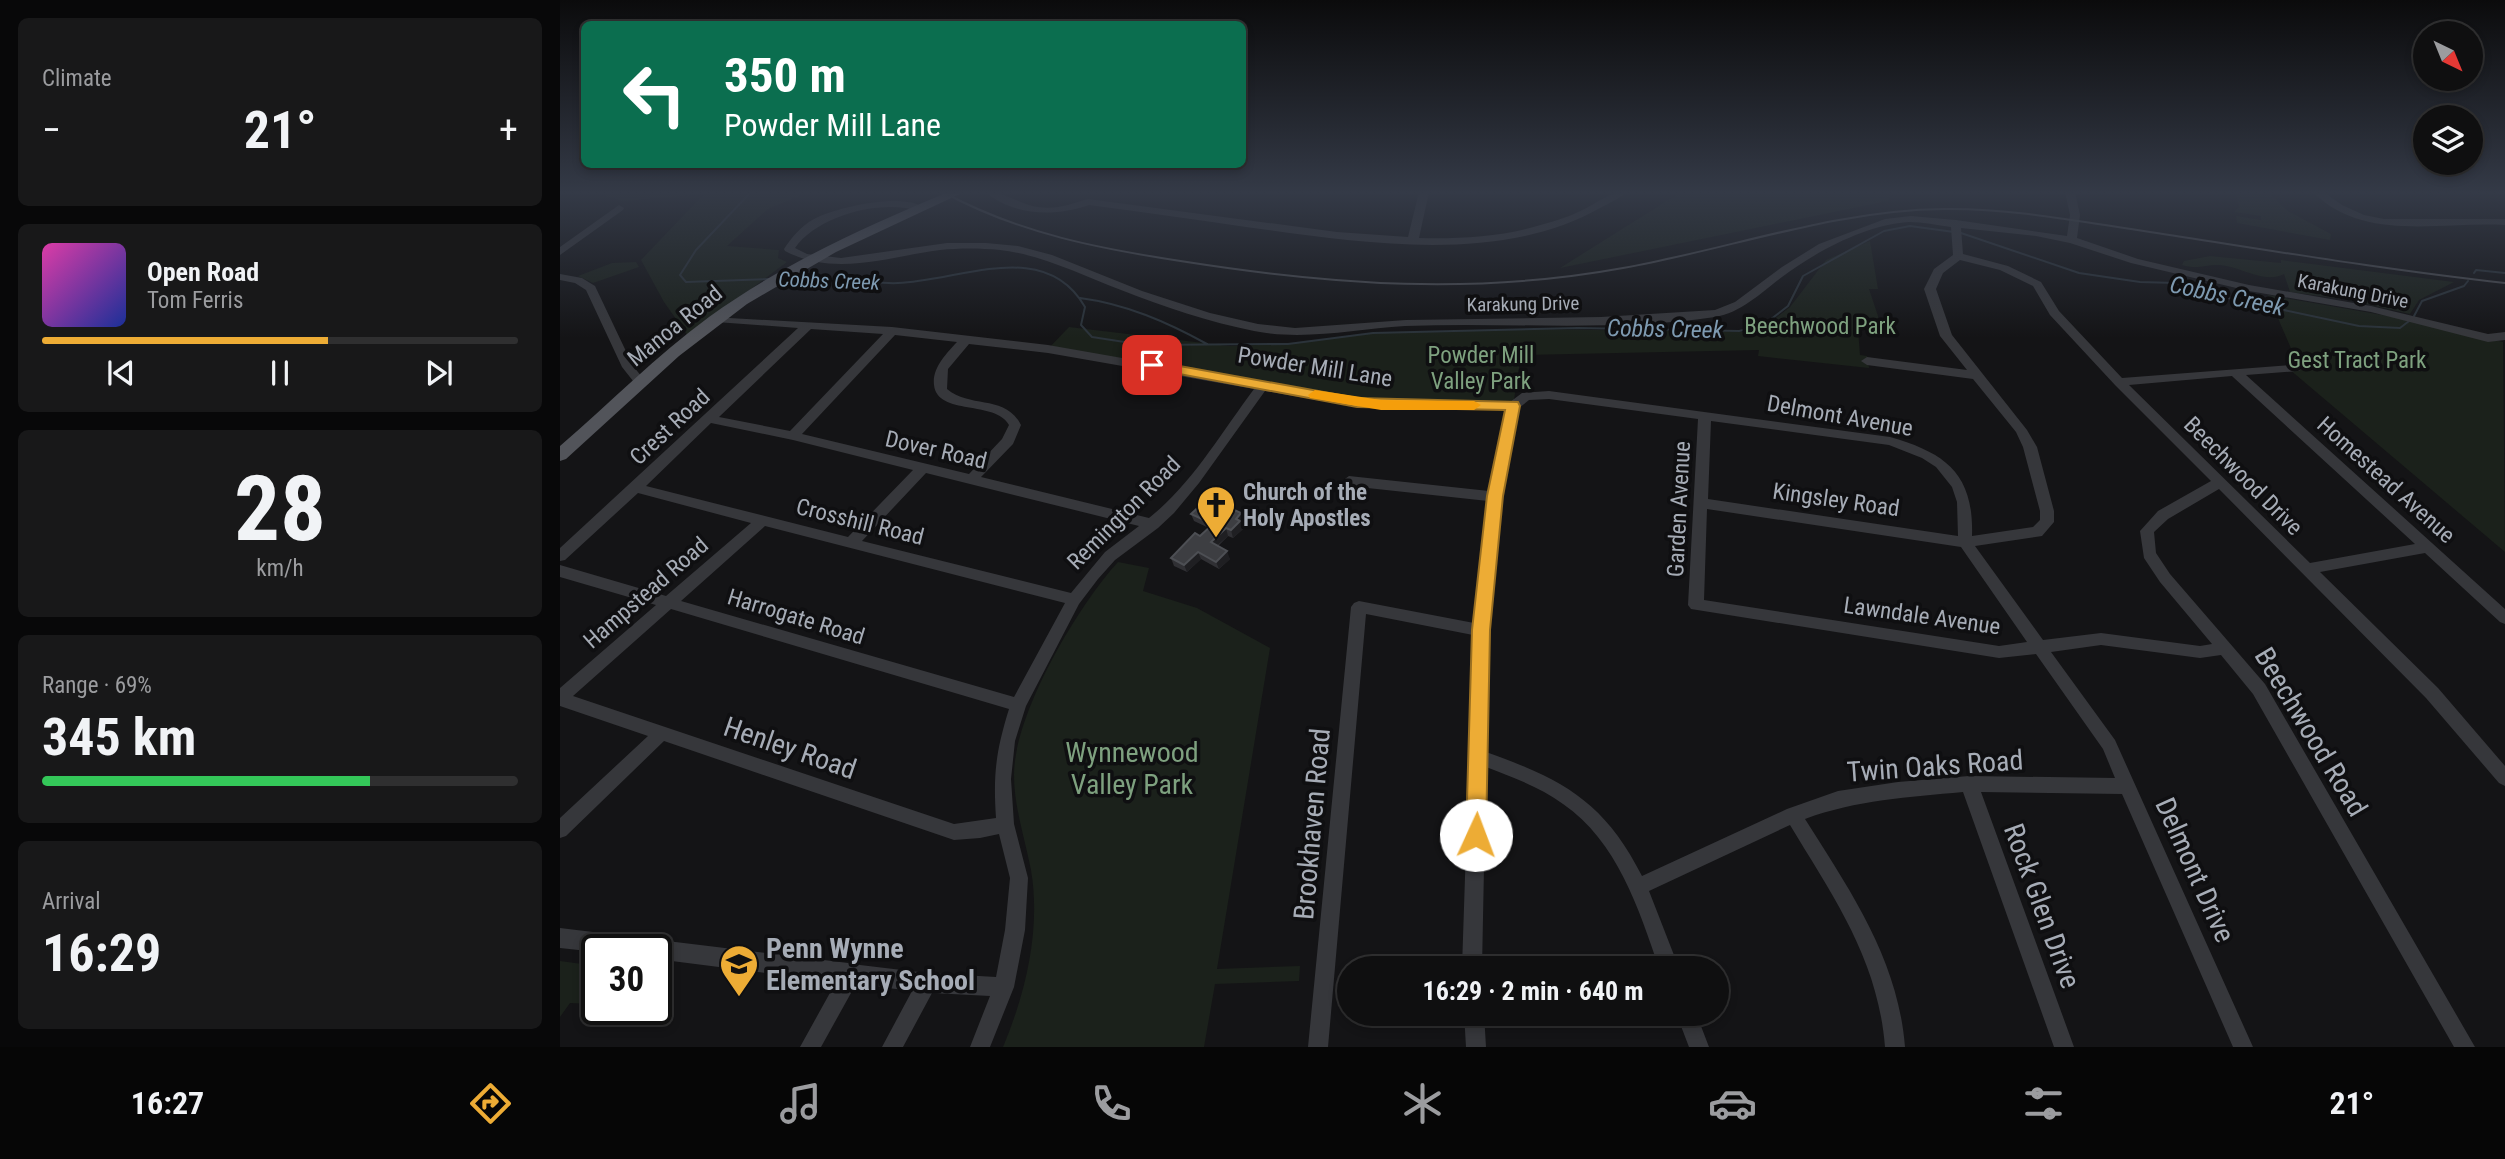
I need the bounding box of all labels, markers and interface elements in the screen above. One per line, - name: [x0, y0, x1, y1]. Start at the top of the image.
- north arrow: [2413, 21, 2483, 91]
- map controls: [2413, 21, 2483, 175]
- text: 350 m: [724, 47, 846, 104]
- icon: left: [609, 49, 700, 140]
- text: Climate: [42, 65, 112, 92]
- text: 21°: [244, 100, 316, 161]
- button: layers: [2413, 105, 2483, 175]
- text: Powder Mill Lane: [724, 106, 941, 144]
- text: −: [42, 108, 61, 152]
- text: +: [499, 108, 518, 152]
- text: Open Road: [147, 257, 259, 287]
- water label: Cobbs Creek: [778, 267, 881, 295]
- street label: Karakung Drive: [2296, 269, 2411, 313]
- water label: Cobbs Creek: [2167, 270, 2287, 322]
- street label: Manoa Road: [622, 280, 728, 372]
- text: Tom Ferris: [147, 287, 243, 314]
- street label: Karakung Drive: [1467, 292, 1580, 316]
- park label: Beechwood Park: [1744, 313, 1896, 340]
- water label: Cobbs Creek: [1607, 314, 1724, 344]
- pin: [1122, 335, 1182, 395]
- street label: Powder Mill Lane: [1236, 341, 1394, 393]
- park label: Powder Mill Valley Park: [1428, 342, 1534, 395]
- icon: arrive: [1133, 346, 1171, 384]
- park label: Gest Tract Park: [2288, 347, 2427, 374]
- icon: previous: [102, 354, 140, 392]
- icon: pause: [261, 354, 299, 392]
- icon: next: [420, 354, 458, 392]
- street label: Crest Road: [624, 383, 716, 471]
- street label: Delmont Avenue: [1765, 390, 1915, 442]
- street label: Beechwood Drive: [2178, 411, 2308, 541]
- street label: Homestead Avenue: [2312, 411, 2460, 549]
- street label: Dover Road: [883, 425, 989, 475]
- street label: Garden Avenue: [1662, 440, 1696, 578]
- street label: Remington Road: [1062, 451, 1186, 575]
- text: 28: [234, 456, 326, 562]
- street label: Kingsley Road: [1771, 478, 1901, 522]
- place label: Church of the Holy Apostles: [1243, 479, 1371, 532]
- church icon: Church of the Holy Apostles: [1195, 484, 1237, 539]
- street label: Crosshill Road: [793, 493, 927, 551]
- street label: Hampstead Road: [578, 532, 714, 654]
- text: km/h: [256, 555, 304, 582]
- street label: Harrogate Road: [724, 583, 868, 651]
- street label: Lawndale Avenue: [1842, 592, 2002, 640]
- street label: Beechwood Road: [2248, 642, 2374, 822]
- text: Range · 69%: [42, 672, 152, 699]
- text: 345 km: [42, 707, 196, 768]
- street label: Henley Road: [720, 710, 860, 786]
- street label: Brookhaven Road: [1287, 727, 1337, 921]
- park label: Wynnewood Valley Park: [1065, 736, 1199, 801]
- street label: Twin Oaks Road: [1846, 743, 2024, 789]
- street label: Delmont Drive: [2148, 793, 2242, 947]
- position arrow: [1439, 798, 1513, 872]
- street label: Rock Glen Drive: [1997, 819, 2087, 993]
- text: Arrival: [42, 888, 101, 915]
- text: 16:29: [42, 923, 161, 984]
- place label: Penn Wynne Elementary School: [766, 932, 975, 997]
- speed limit sign: 30: [581, 934, 672, 1025]
- school or university icon: Penn Wynne Elementary School: [718, 943, 760, 998]
- text: 16:29 · 2 min · 640 m: [1423, 976, 1643, 1006]
- icon: directions: [466, 1079, 515, 1128]
- icon: music: [776, 1079, 825, 1128]
- icon: phone: [1087, 1079, 1136, 1128]
- icon: climate: [1398, 1079, 1447, 1128]
- icon: car: [1708, 1079, 1757, 1128]
- icon: filters: [2019, 1079, 2068, 1128]
- text: 16:27: [131, 1084, 204, 1122]
- text: 21°: [2329, 1084, 2374, 1122]

